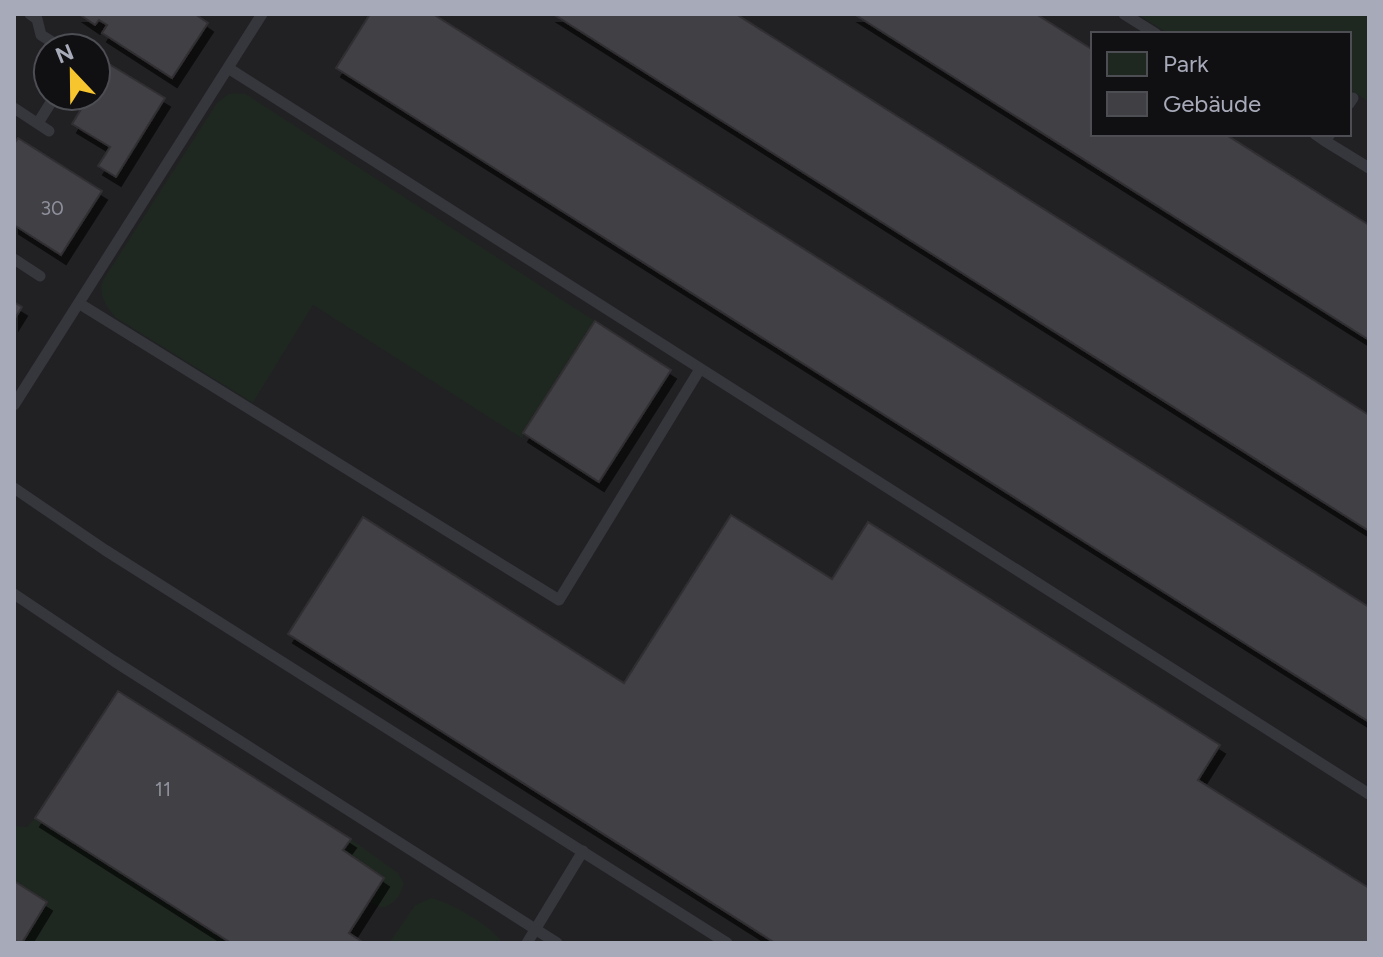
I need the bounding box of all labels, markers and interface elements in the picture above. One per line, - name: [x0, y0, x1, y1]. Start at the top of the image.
- north arrow: [32, 32, 112, 112]
- legend: [1091, 32, 1351, 136]
- text: N: [52, 38, 78, 70]
- text: Park: [1163, 49, 1209, 78]
- text: Gebäude: [1163, 89, 1261, 118]
- house number: 30: [40, 196, 64, 220]
- house number: 11: [155, 777, 171, 801]

